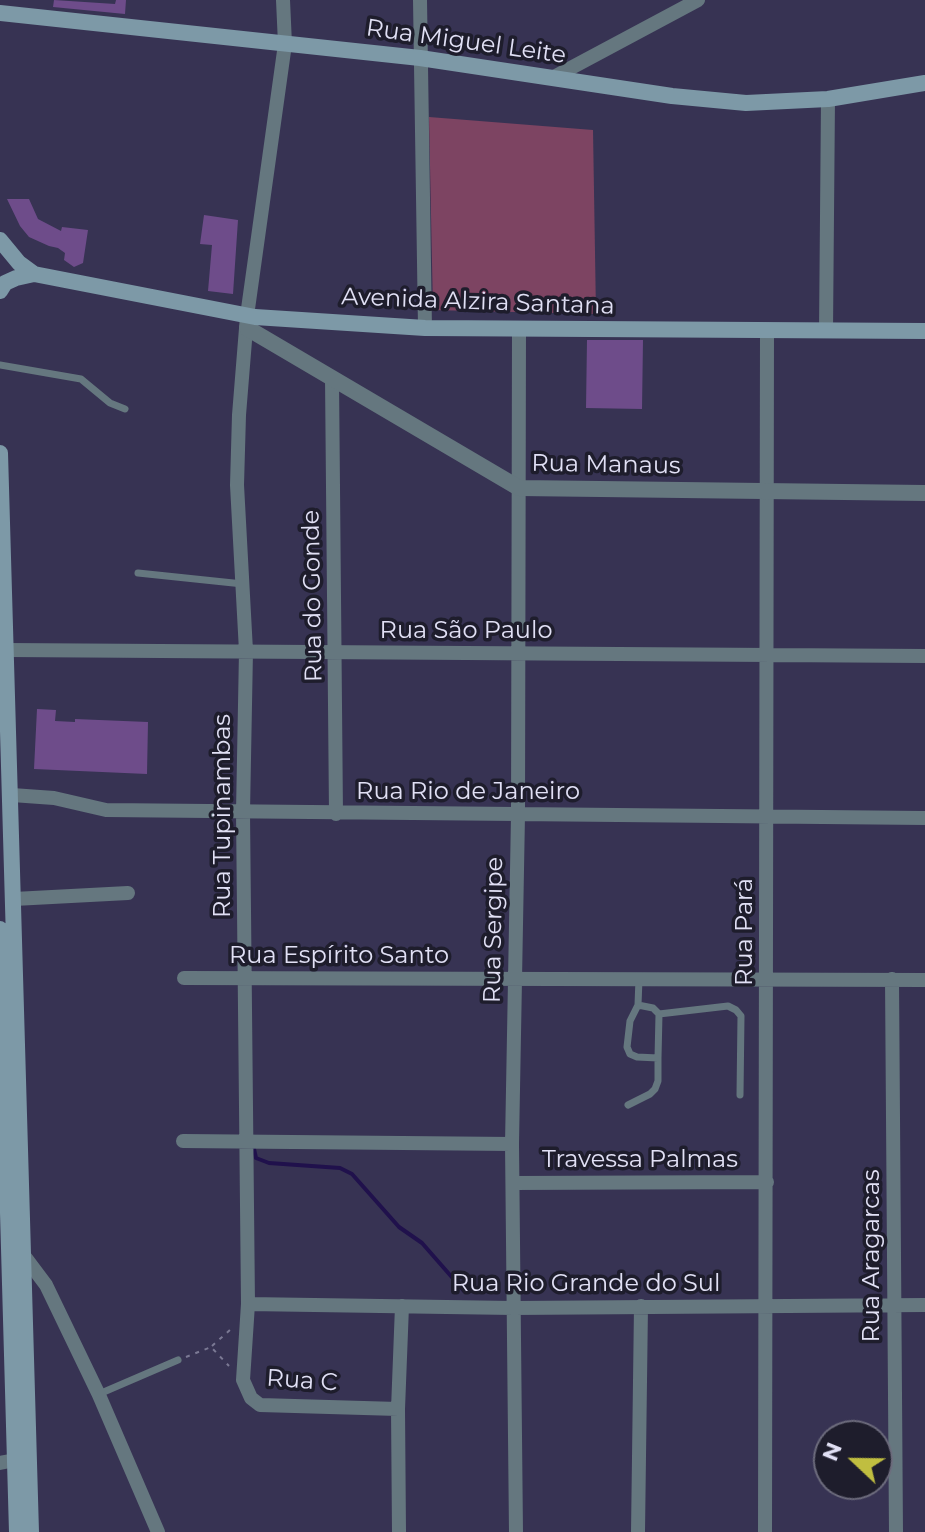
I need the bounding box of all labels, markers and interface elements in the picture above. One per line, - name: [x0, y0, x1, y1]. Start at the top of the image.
- street label: Rua Miguel Leite: [364, 14, 568, 70]
- street label: Avenida Alzira Santana: [341, 283, 615, 321]
- street label: Rua Manaus: [531, 449, 681, 481]
- street label: Rua do Gonde: [297, 510, 329, 682]
- street label: Rua São Paulo: [380, 617, 552, 645]
- street label: Rua Tupinambas: [209, 714, 237, 918]
- street label: Rua Rio de Janeiro: [356, 778, 580, 806]
- street label: Rua Sergipe: [478, 857, 510, 1003]
- street label: Rua Pará: [731, 878, 759, 986]
- street label: Rua Espírito Santo: [229, 942, 449, 970]
- street label: Travessa Palmas: [542, 1146, 738, 1174]
- street label: Rua Aragarcas: [858, 1169, 886, 1343]
- street label: Rua Rio Grande do Sul: [452, 1270, 720, 1298]
- street label: Rua C: [266, 1364, 338, 1398]
- north arrow: [813, 1420, 893, 1500]
- text: N: [816, 1438, 848, 1465]

